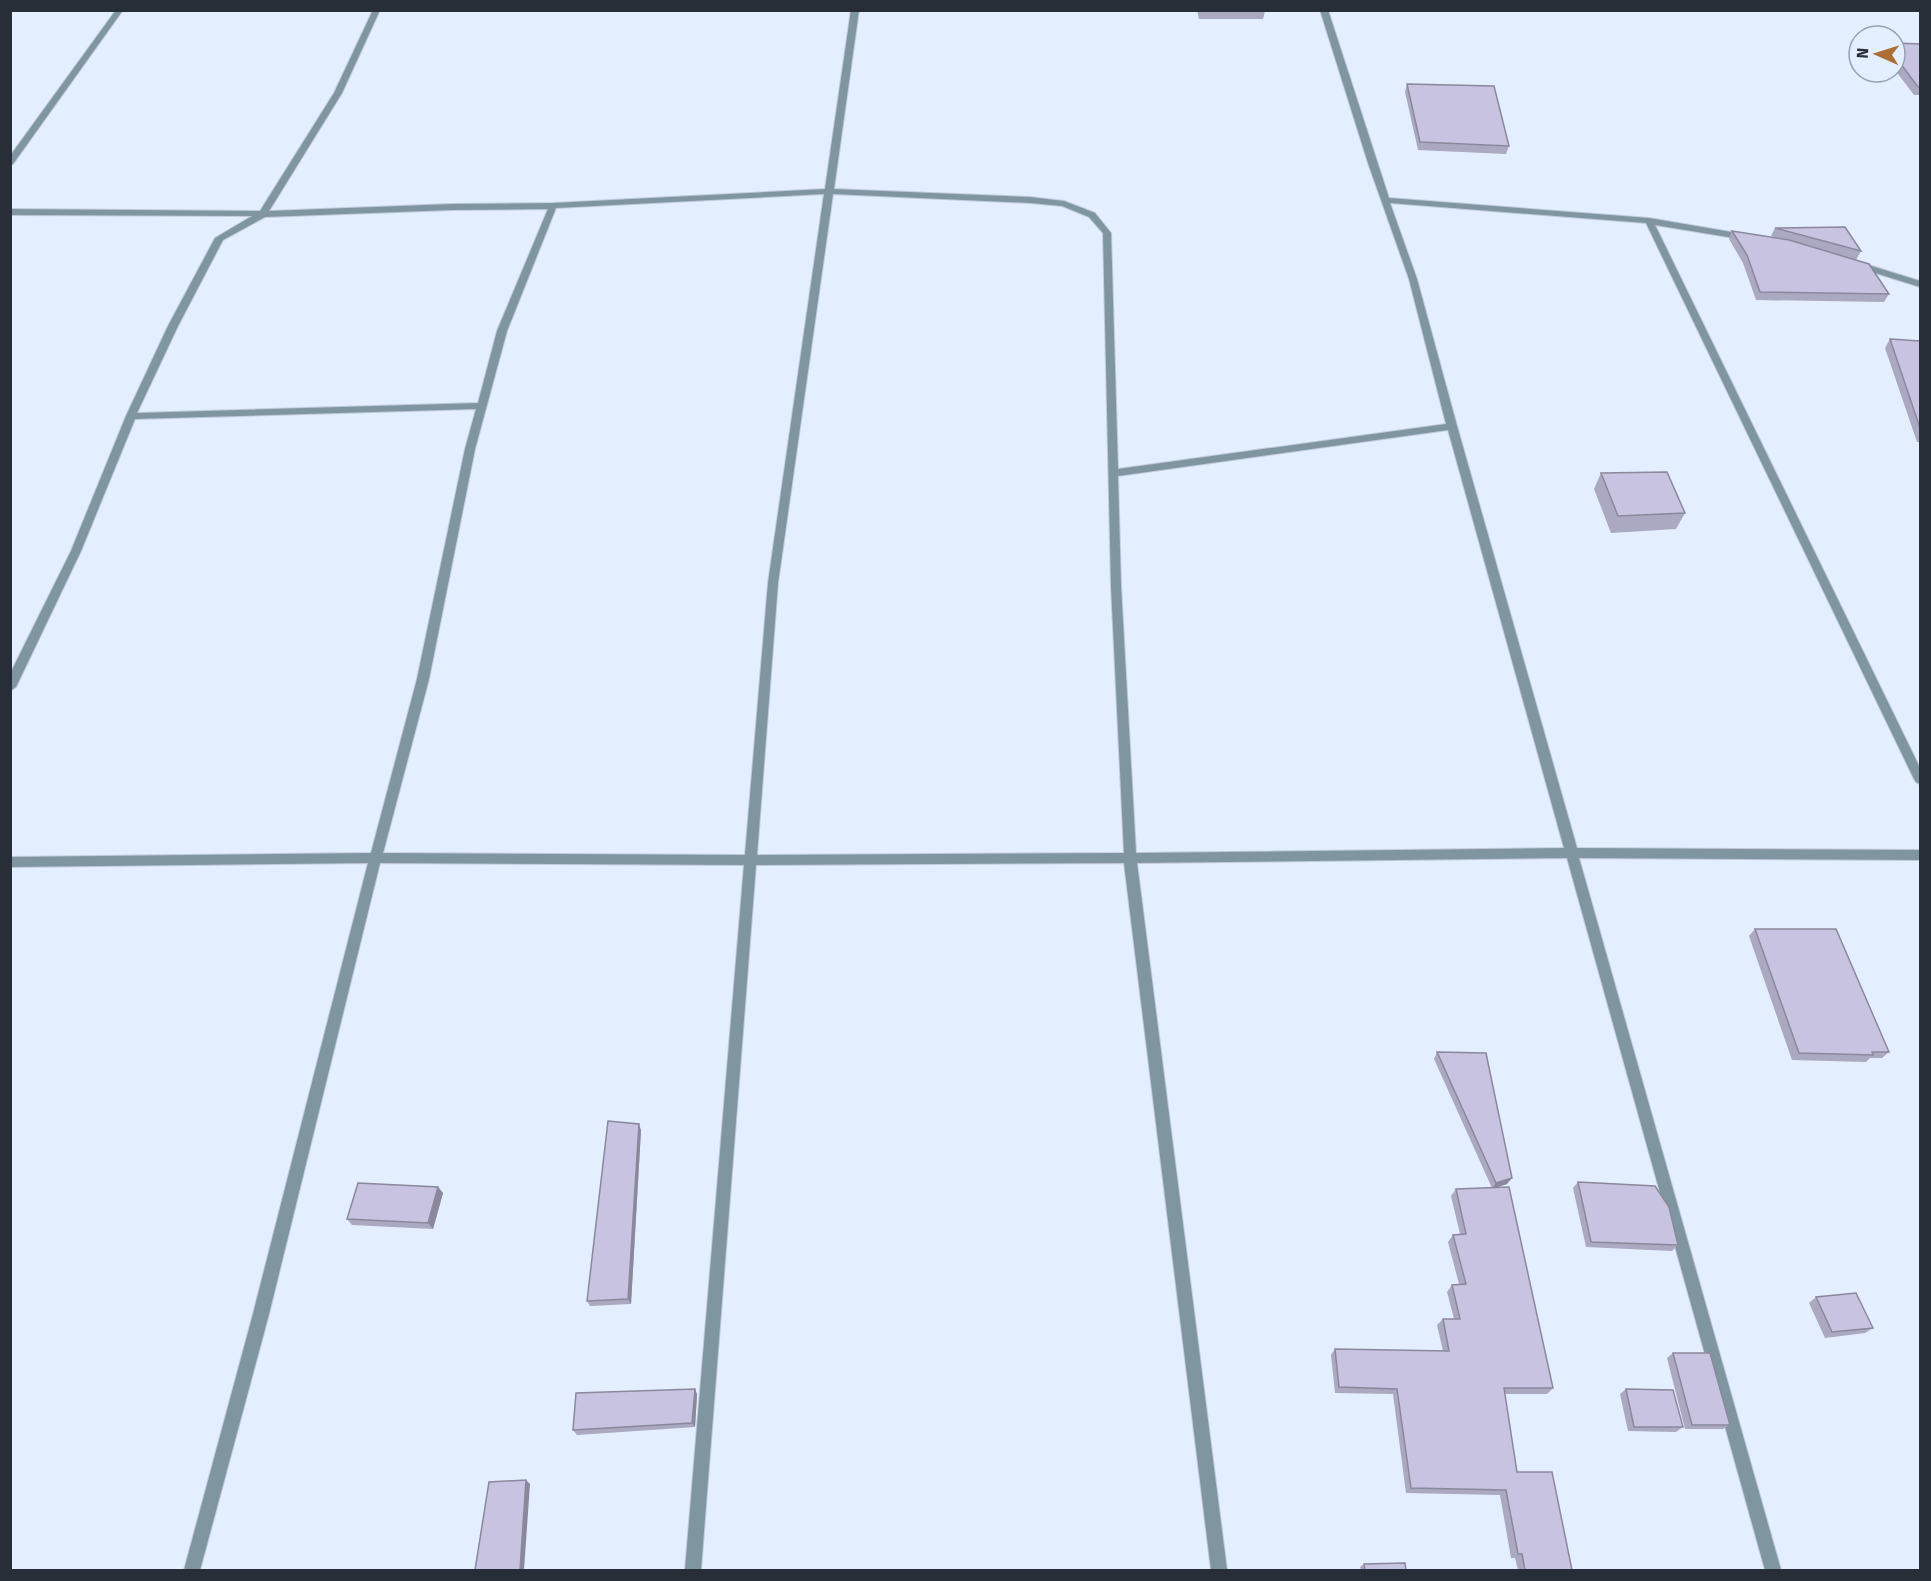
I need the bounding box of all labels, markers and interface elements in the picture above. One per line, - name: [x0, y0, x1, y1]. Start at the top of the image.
- north arrow: [1847, 24, 1907, 84]
- text: N: [1853, 47, 1872, 59]

